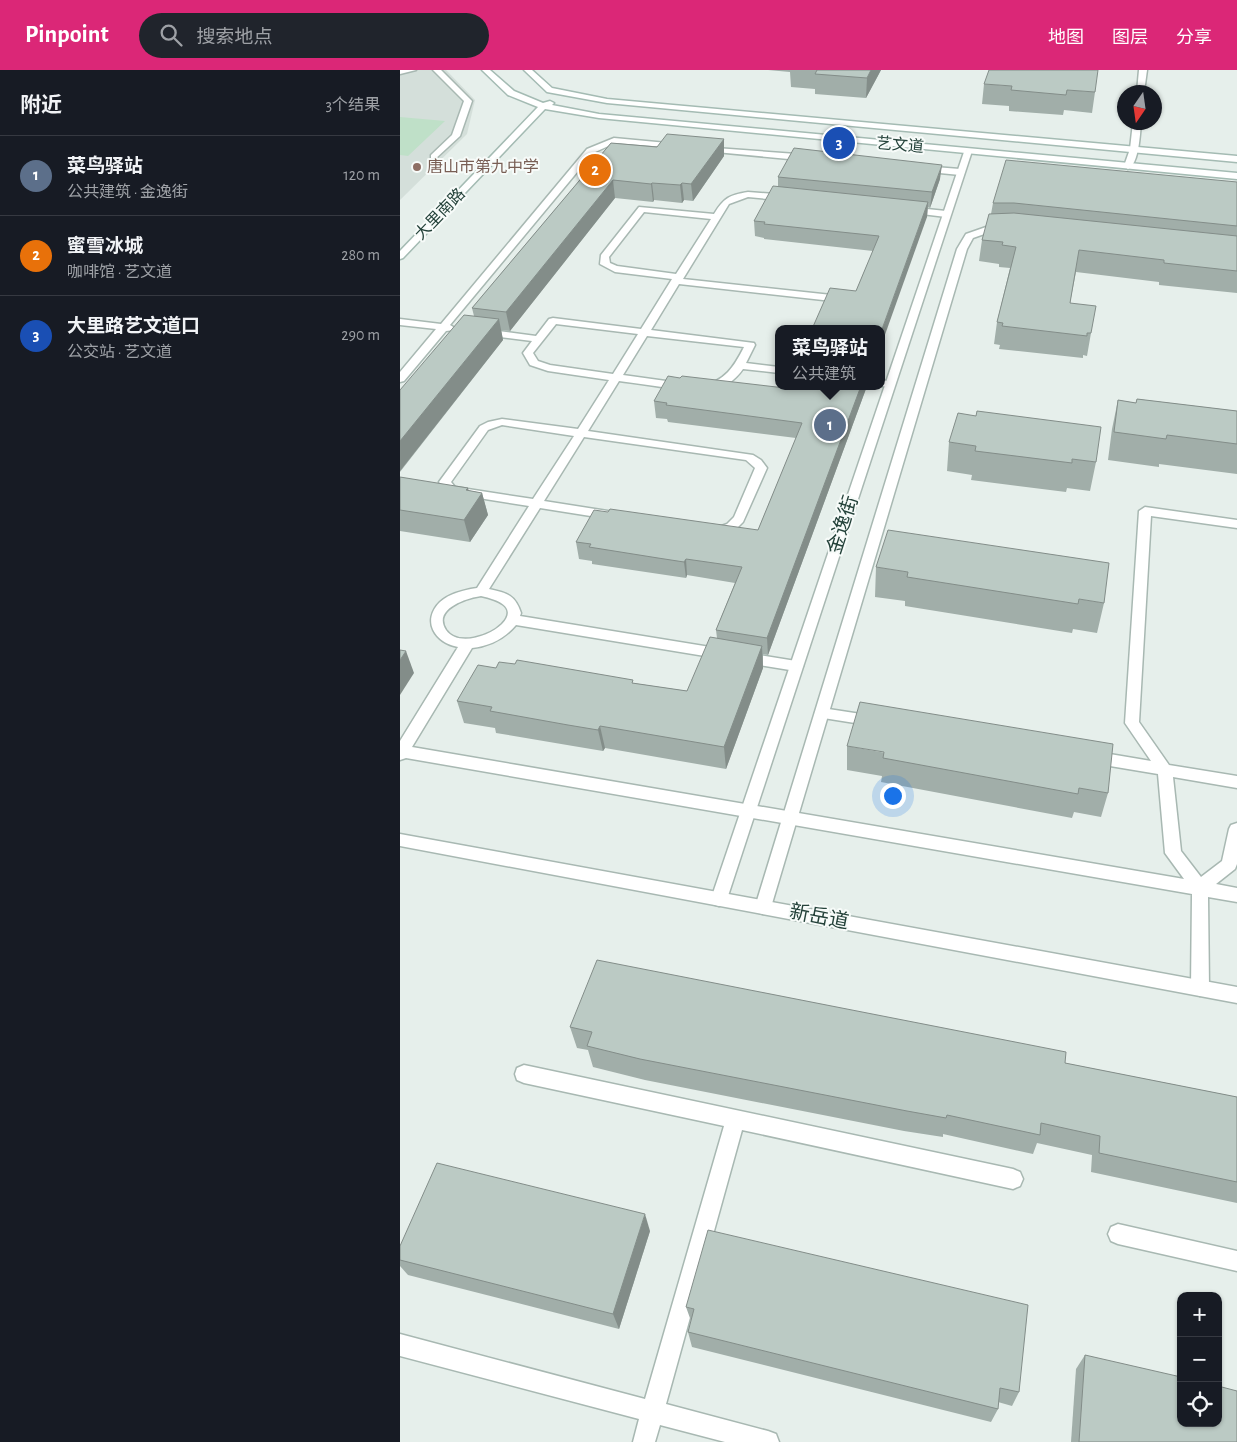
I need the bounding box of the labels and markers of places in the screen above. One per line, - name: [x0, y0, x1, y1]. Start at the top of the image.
- pin: 3: [823, 124, 855, 162]
- pin: 2: [579, 151, 611, 189]
- place label: 唐山市第九中学: [427, 158, 539, 175]
- marker: 唐山市第九中学: [411, 161, 423, 173]
- pin: 1: [814, 406, 846, 444]

